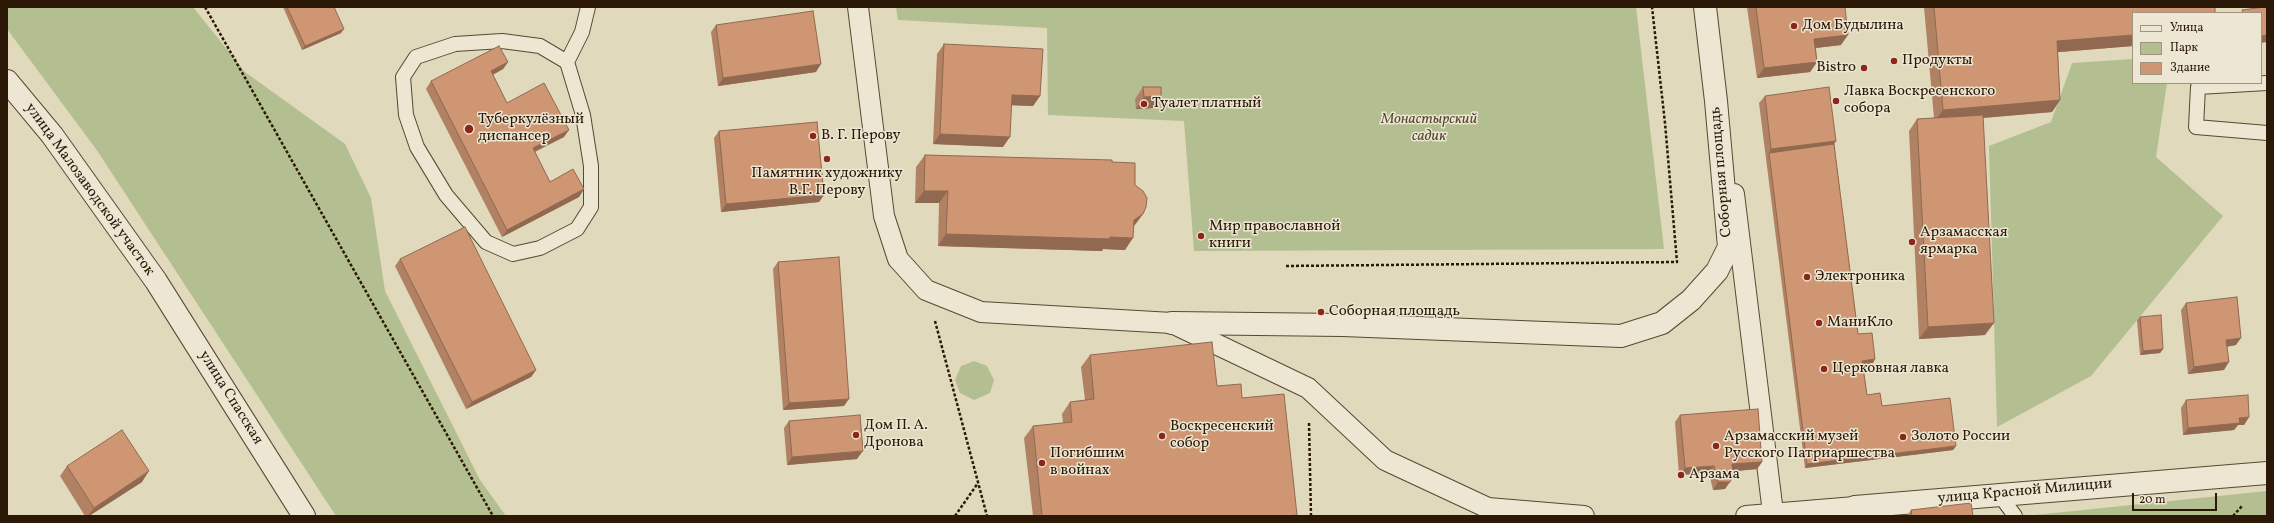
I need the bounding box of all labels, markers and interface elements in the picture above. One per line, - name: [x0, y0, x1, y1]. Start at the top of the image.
- legend: [2132, 12, 2262, 84]
- place label: Дом Будылина: [1802, 17, 1904, 35]
- text: Улица: [2170, 20, 2203, 36]
- marker: Дом Будылина: [1789, 21, 1799, 31]
- text: Парк: [2170, 40, 2198, 56]
- place label: Продукты: [1902, 52, 1972, 70]
- marker: Продукты: [1889, 56, 1899, 66]
- place label: Bistro: [1816, 59, 1856, 77]
- text: Здание: [2170, 60, 2210, 76]
- marker: Bistro: [1859, 63, 1869, 73]
- place label: Лавка Воскресенского собора: [1844, 83, 1995, 118]
- place label: Туалет платный: [1152, 95, 1261, 113]
- marker: Лавка Воскресенского собора: [1831, 96, 1841, 106]
- marker: Туалет платный: [1139, 99, 1149, 109]
- street label: улица Малозаводской участок: [20, 100, 158, 280]
- street label: Соборная площадь: [1707, 106, 1737, 238]
- place label: Туберкулёзный диспансер: [478, 111, 584, 146]
- park label: Монастырский садик: [1381, 111, 1477, 146]
- marker: Туберкулёзный диспансер: [463, 123, 475, 135]
- place label: В. Г. Перову: [821, 127, 901, 145]
- marker: В. Г. Перову: [808, 131, 818, 141]
- marker: Памятник художнику В.Г. Перову: [822, 154, 832, 164]
- place label: Памятник художнику В.Г. Перову: [751, 165, 903, 200]
- place label: Мир православной книги: [1209, 218, 1340, 253]
- place label: Арзамасская ярмарка: [1920, 224, 2008, 259]
- marker: Мир православной книги: [1196, 231, 1206, 241]
- marker: Арзамасская ярмарка: [1907, 237, 1917, 247]
- place label: Электроника: [1815, 268, 1905, 286]
- marker: Электроника: [1802, 272, 1812, 282]
- place label: Соборная площадь: [1329, 303, 1460, 321]
- marker: Соборная площадь: [1316, 307, 1326, 317]
- place label: МаниКло: [1827, 314, 1893, 332]
- marker: МаниКло: [1814, 318, 1824, 328]
- street label: улица Спасская: [194, 348, 266, 448]
- place label: Церковная лавка: [1832, 360, 1949, 378]
- marker: Церковная лавка: [1819, 364, 1829, 374]
- place label: Дом П. А. Дронова: [864, 417, 928, 452]
- place label: Воскресенский собор: [1170, 418, 1274, 453]
- place label: Арзамасский музей Русского Патриаршества: [1724, 428, 1895, 463]
- place label: Золото России: [1911, 428, 2010, 446]
- marker: Дом П. А. Дронова: [851, 430, 861, 440]
- marker: Воскресенский собор: [1157, 431, 1167, 441]
- marker: Золото России: [1898, 432, 1908, 442]
- marker: Арзамасский музей Русского Патриаршества: [1711, 441, 1721, 451]
- place label: Погибшим в войнах: [1050, 445, 1125, 480]
- marker: Погибшим в войнах: [1037, 458, 1047, 468]
- place label: Арзама: [1689, 466, 1740, 484]
- marker: Арзама: [1676, 470, 1686, 480]
- street label: улица Красной Милиции: [1937, 475, 2113, 509]
- scale bar: [2134, 485, 2219, 511]
- text: 20 m: [2139, 492, 2166, 508]

